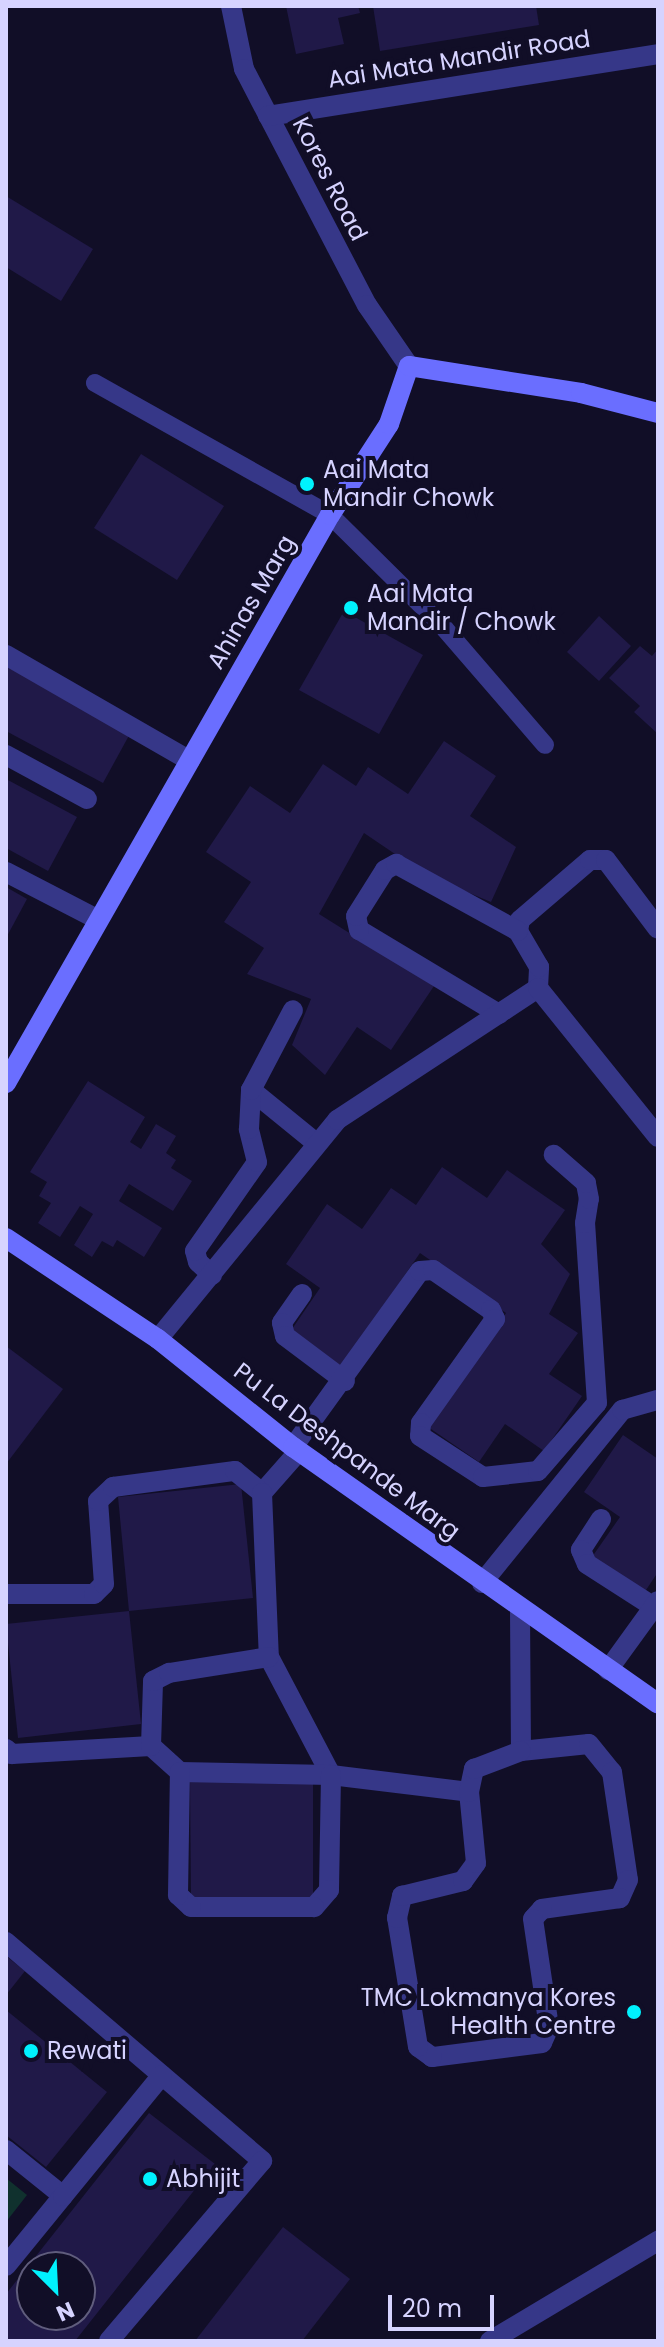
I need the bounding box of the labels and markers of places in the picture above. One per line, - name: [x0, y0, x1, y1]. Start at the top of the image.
- place label: Aai Mata Mandir Chowk: [323, 456, 494, 512]
- marker: Aai Mata Mandir Chowk: [298, 475, 316, 493]
- place label: Aai Mata Mandir / Chowk: [367, 580, 556, 636]
- marker: Aai Mata Mandir / Chowk: [342, 599, 360, 617]
- place label: TMC Lokmanya Kores Health Centre: [361, 1984, 616, 2040]
- marker: TMC Lokmanya Kores Health Centre: [623, 2001, 645, 2023]
- place label: Rewati: [47, 2037, 127, 2065]
- marker: Rewati: [22, 2042, 40, 2060]
- place label: Abhijit: [166, 2165, 240, 2193]
- marker: Abhijit: [141, 2170, 159, 2188]

